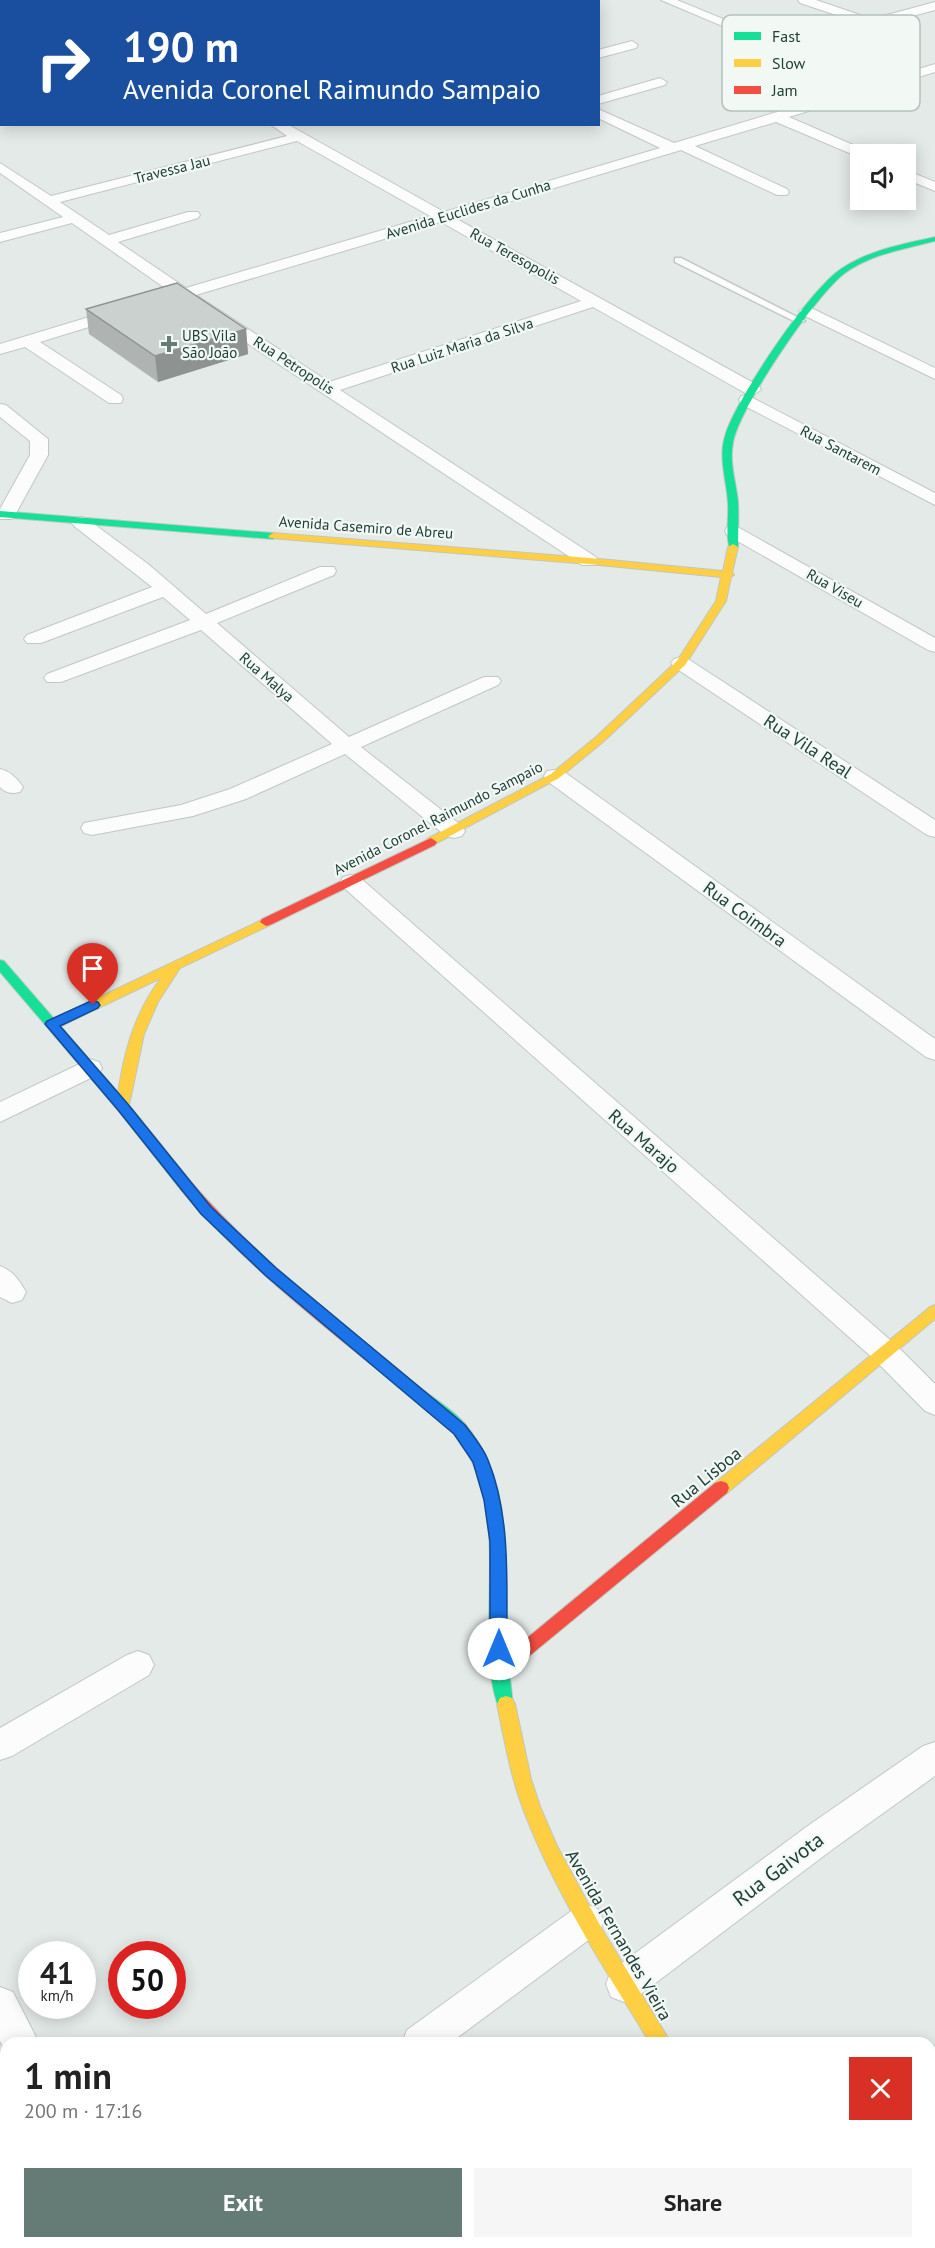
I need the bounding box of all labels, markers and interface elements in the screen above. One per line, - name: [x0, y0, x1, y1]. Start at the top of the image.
- legend: [722, 15, 920, 111]
- text: 190 m: [123, 19, 239, 74]
- icon: right: [24, 24, 102, 102]
- text: Fast: [772, 26, 801, 46]
- text: Slow: [772, 53, 806, 73]
- text: Avenida Coronel Raimundo Sampaio: [123, 72, 541, 106]
- text: Jam: [771, 80, 798, 100]
- map controls: [850, 144, 916, 210]
- button: sound: [850, 144, 916, 210]
- street label: Travessa Jau: [132, 150, 212, 188]
- street label: Avenida Euclides da Cunha: [383, 175, 553, 243]
- street label: Rua Teresopolis: [467, 223, 563, 289]
- street label: Rua Luiz Maria da Silva: [388, 313, 536, 377]
- place label: UBS Vila São João: [182, 326, 237, 362]
- street label: Rua Petropolis: [250, 332, 338, 398]
- marker: UBS Vila São João: [160, 335, 178, 353]
- street label: Rua Santarem: [797, 421, 885, 479]
- street label: Avenida Casemiro de Abreu: [278, 511, 454, 543]
- street label: Rua Viseu: [803, 564, 867, 612]
- street label: Rua Malya: [236, 648, 298, 706]
- street label: Rua Vila Real: [760, 709, 857, 783]
- street label: Avenida Coronel Raimundo Sampaio: [330, 757, 546, 879]
- street label: Rua Coimbra: [699, 876, 791, 952]
- pin: [67, 943, 118, 1005]
- icon: arrive: [76, 952, 109, 985]
- street label: Rua Marajo: [604, 1104, 684, 1178]
- street label: Rua Lisboa: [666, 1442, 746, 1512]
- position arrow: [467, 1617, 531, 1681]
- street label: Rua Gaivota: [727, 1826, 829, 1912]
- street label: Avenida Fernandes Vieira: [561, 1845, 677, 2025]
- speed limit sign: 50: [108, 1941, 186, 2019]
- text: 41: [40, 1953, 74, 1992]
- text: km/h: [41, 1986, 73, 2005]
- text: 1 min: [24, 2052, 112, 2099]
- button: close: [849, 2057, 912, 2120]
- text: 200 m · 17:16: [24, 2098, 142, 2124]
- button: Exit: [24, 2168, 462, 2237]
- button: Share: [474, 2168, 912, 2237]

